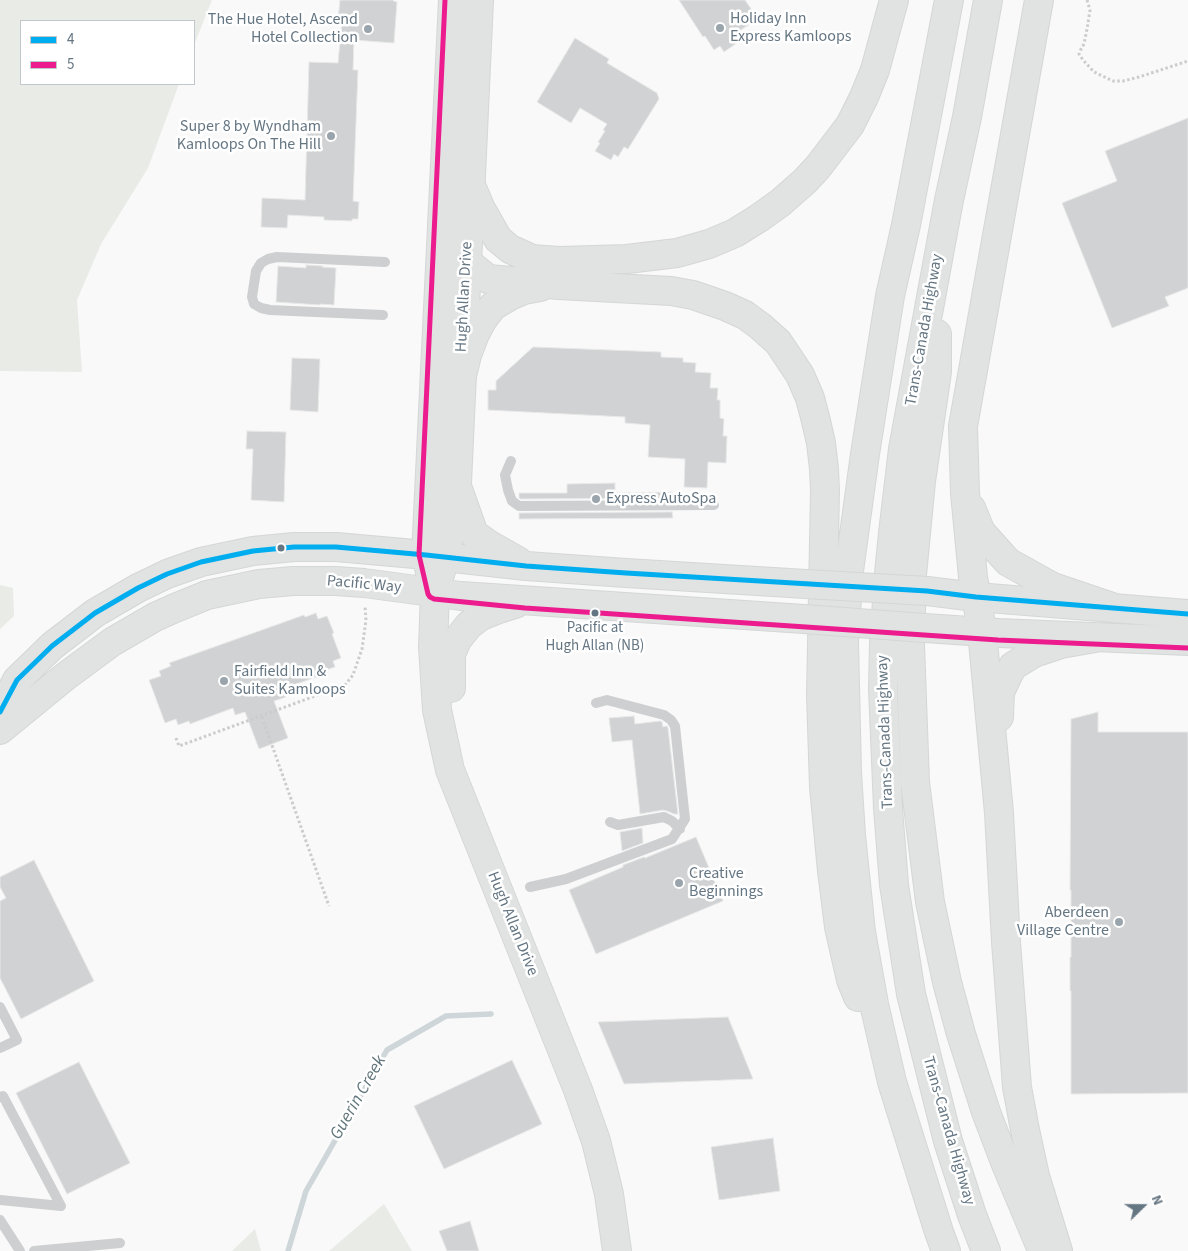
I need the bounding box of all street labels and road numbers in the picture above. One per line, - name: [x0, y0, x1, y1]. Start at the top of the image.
- street label: Hugh Allan Drive: [453, 241, 477, 353]
- street label: Trans-Canada Highway: [902, 253, 948, 407]
- street label: Pacific Way: [326, 572, 402, 598]
- street label: Trans-Canada Highway: [874, 655, 898, 809]
- street label: Hugh Allan Drive: [482, 869, 542, 979]
- street label: Trans-Canada Highway: [918, 1054, 978, 1208]

